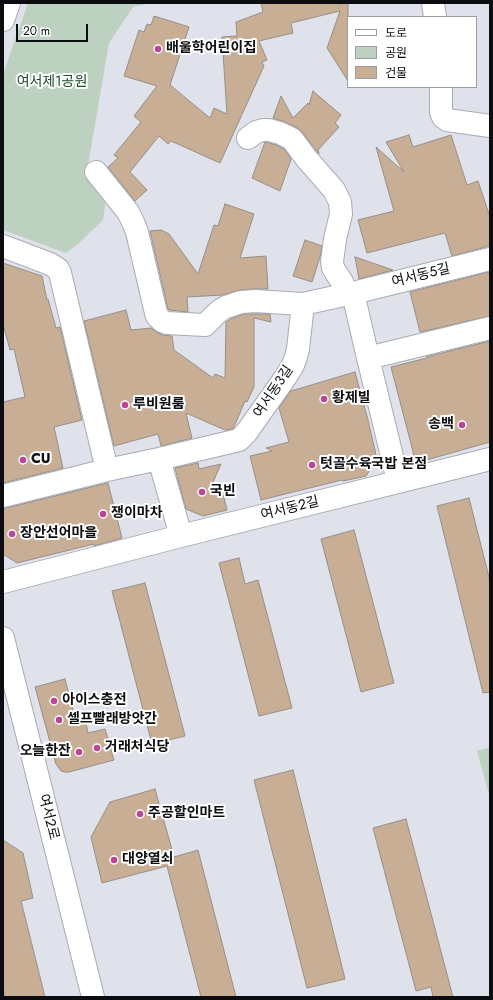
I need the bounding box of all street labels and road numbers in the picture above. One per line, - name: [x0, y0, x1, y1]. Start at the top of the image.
- street label: 여서동5길: [390, 261, 452, 291]
- street label: 여서동3길: [250, 363, 298, 421]
- street label: 여서동2길: [259, 494, 321, 524]
- street label: 여서2로: [34, 792, 62, 842]

